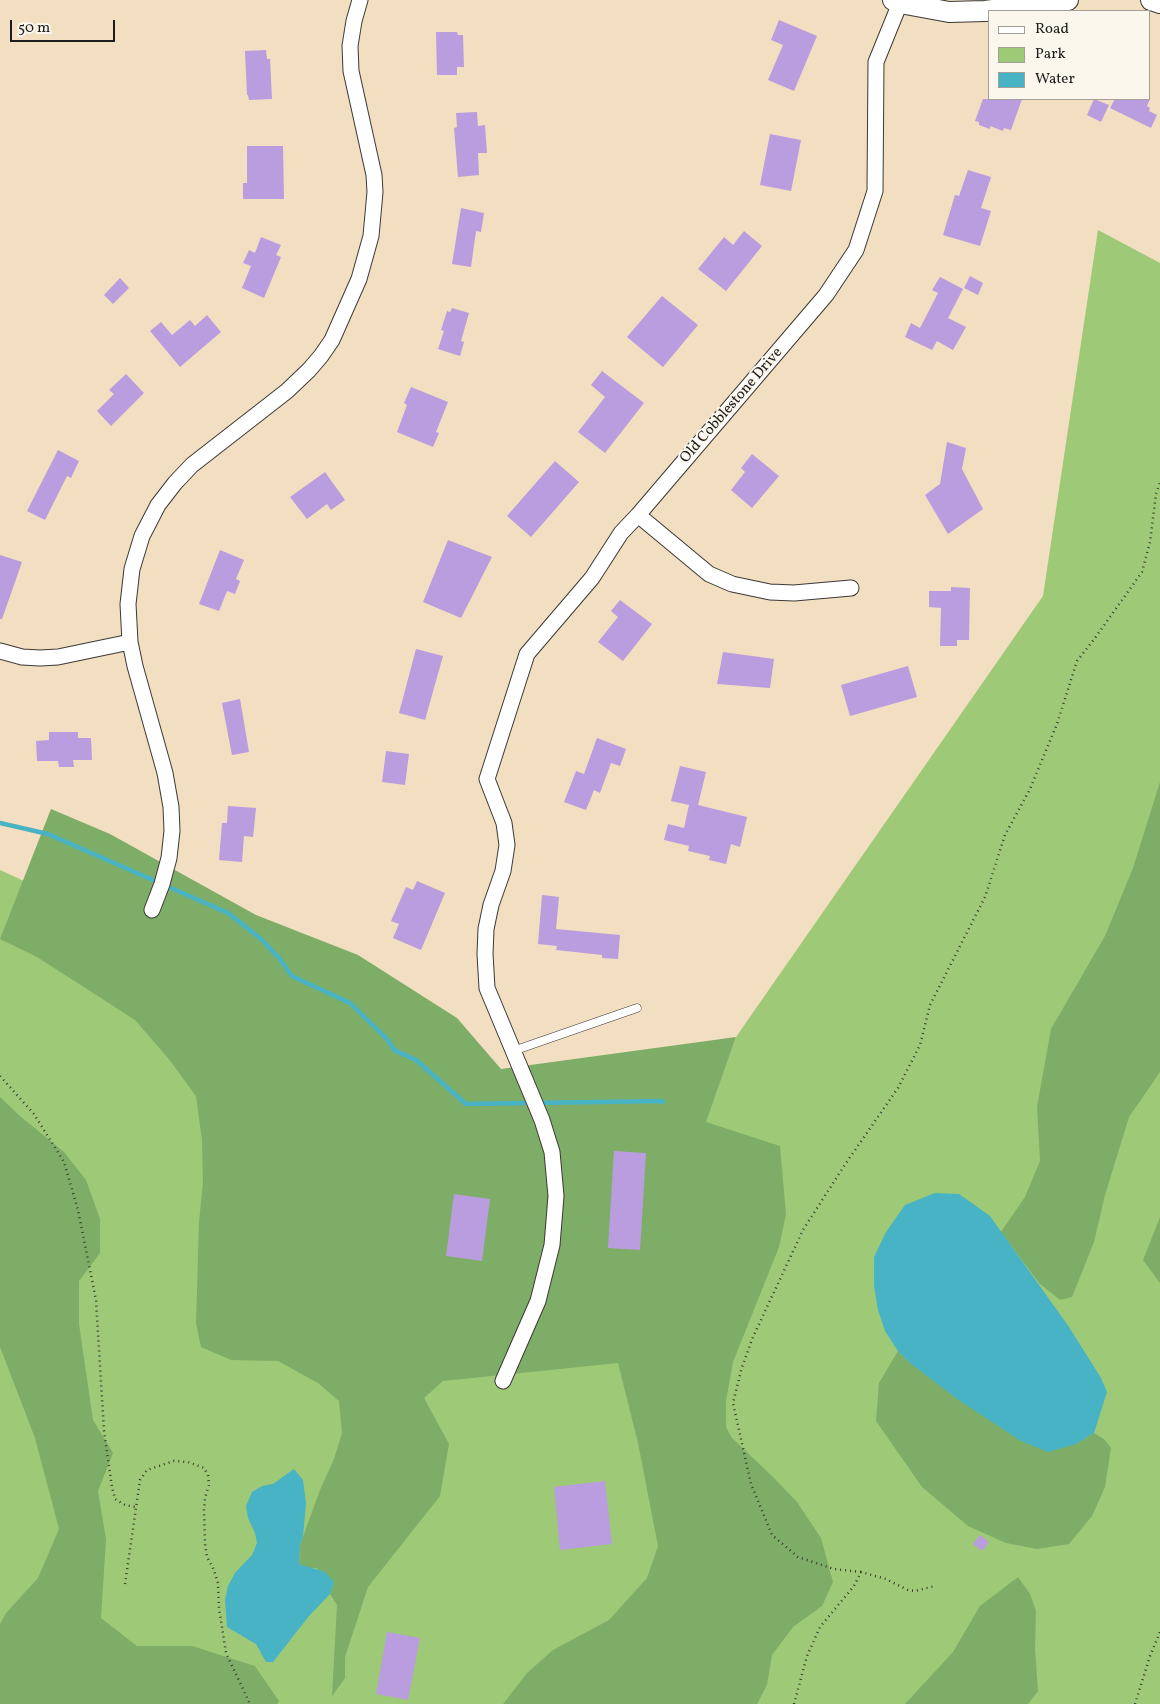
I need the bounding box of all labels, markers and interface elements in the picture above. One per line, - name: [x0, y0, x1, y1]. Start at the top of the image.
- scale bar: [12, 10, 118, 42]
- legend: [988, 10, 1150, 100]
- text: 50 m: [18, 18, 50, 39]
- text: Road: [1035, 19, 1069, 40]
- text: Park: [1035, 44, 1066, 65]
- text: Water: [1035, 69, 1075, 90]
- street label: Old Cobblestone Drive: [677, 344, 787, 468]

